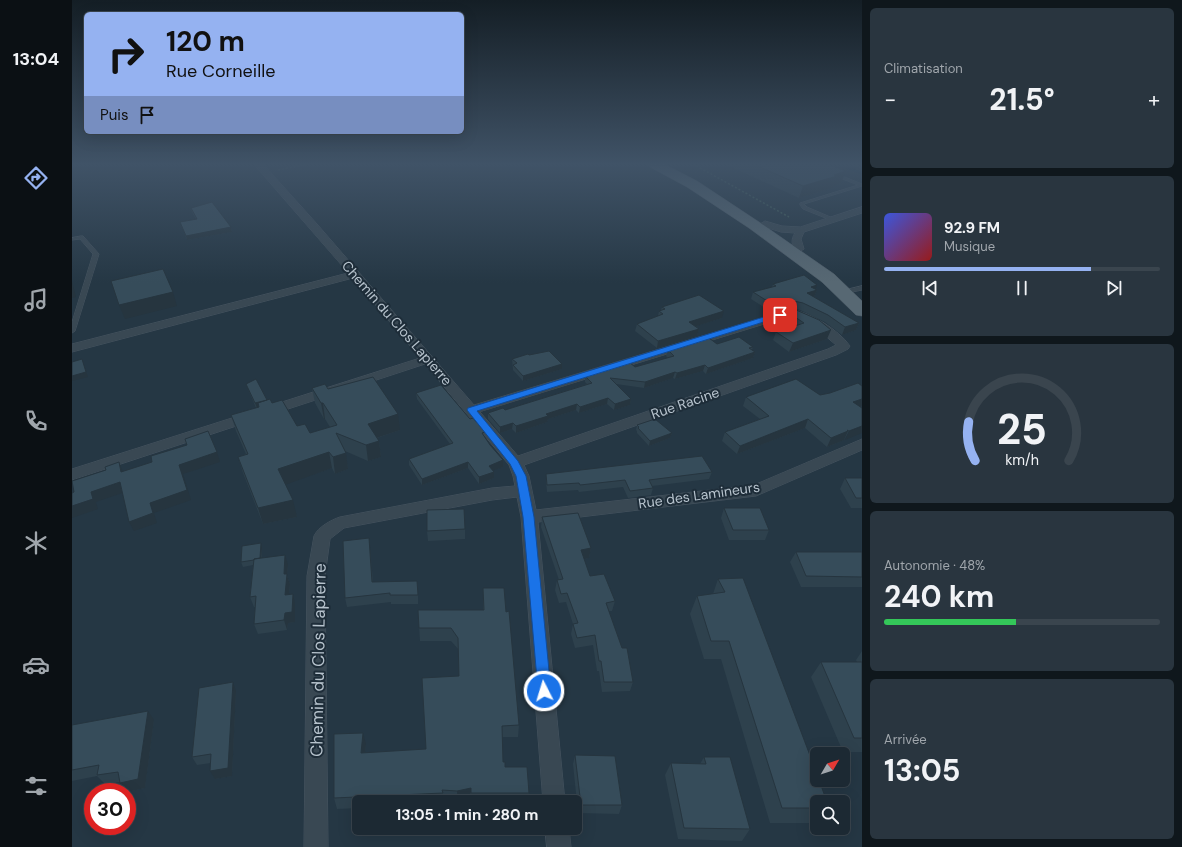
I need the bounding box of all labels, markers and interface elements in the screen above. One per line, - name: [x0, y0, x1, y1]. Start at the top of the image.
- text: 120 m: [166, 23, 245, 60]
- icon: right: [100, 28, 152, 80]
- text: 13:04: [13, 47, 59, 71]
- text: Rue Corneille: [166, 59, 275, 83]
- text: Climatisation: [884, 60, 963, 77]
- text: 21.5°: [989, 80, 1055, 119]
- text: −: [884, 85, 896, 114]
- text: +: [1148, 85, 1160, 114]
- icon: arrive: [136, 104, 158, 126]
- text: Puis: [100, 105, 128, 125]
- icon: directions: [22, 164, 50, 192]
- text: 92.9 FM: [944, 218, 1000, 238]
- text: Musique: [944, 238, 995, 255]
- street label: Chemin du Clos Lapierre: [338, 257, 456, 389]
- icon: previous: [919, 277, 941, 299]
- icon: pause: [1011, 277, 1033, 299]
- icon: next: [1103, 277, 1125, 299]
- icon: music: [22, 286, 50, 314]
- pin: [763, 298, 797, 332]
- icon: arrive: [769, 304, 791, 326]
- street label: Rue Racine: [648, 383, 722, 423]
- text: 25: [997, 403, 1047, 457]
- icon: phone: [22, 407, 50, 435]
- text: km/h: [1005, 451, 1039, 469]
- street label: Rue des Lamineurs: [637, 478, 761, 512]
- icon: climate: [22, 529, 50, 557]
- text: Autonomie · 48%: [884, 557, 985, 574]
- street label: Chemin du Clos Lapierre: [305, 563, 331, 757]
- text: 240 km: [884, 577, 994, 616]
- icon: car: [22, 651, 50, 679]
- position arrow: [523, 670, 565, 712]
- text: Arrivée: [884, 731, 927, 748]
- north arrow: [810, 747, 850, 787]
- map controls: [810, 747, 850, 835]
- text: 13:05: [884, 751, 960, 790]
- icon: filters: [22, 772, 50, 800]
- speed limit sign: 30: [84, 783, 136, 835]
- button: search: [810, 795, 850, 835]
- text: 13:05 · 1 min · 280 m: [396, 805, 538, 825]

